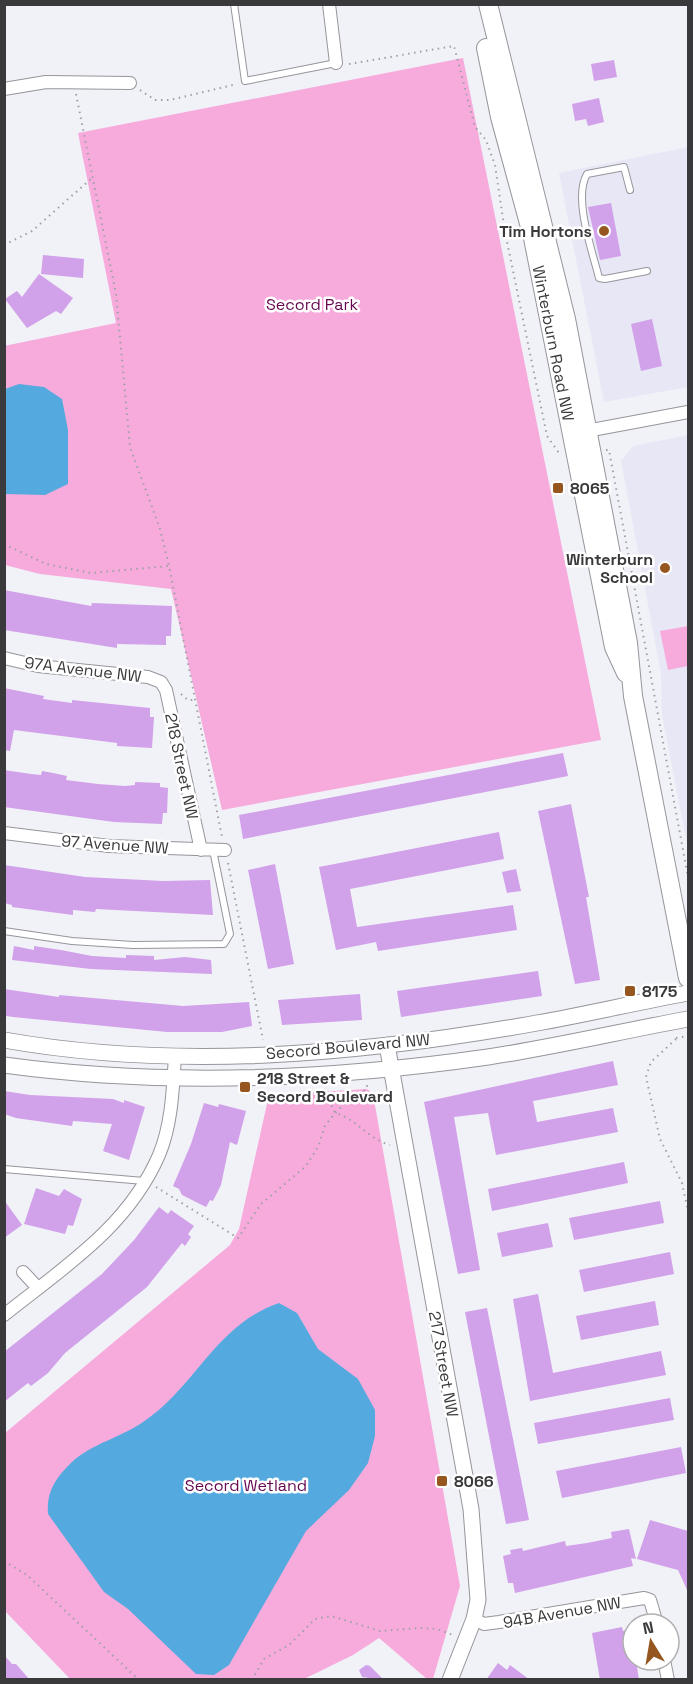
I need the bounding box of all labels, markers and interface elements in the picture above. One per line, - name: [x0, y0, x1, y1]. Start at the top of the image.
- place label: Tim Hortons: [499, 221, 592, 242]
- marker: Tim Hortons: [597, 224, 611, 238]
- street label: Winterburn Road NW: [528, 264, 579, 423]
- park label: Secord Park: [266, 294, 358, 315]
- place label: 8065: [570, 478, 610, 499]
- marker: 8065: [551, 481, 565, 495]
- place label: Winterburn School: [566, 549, 653, 588]
- marker: Winterburn School: [658, 561, 672, 575]
- street label: 97A Avenue NW: [23, 652, 143, 687]
- street label: 218 Street NW: [160, 711, 203, 821]
- street label: 97 Avenue NW: [61, 830, 169, 859]
- place label: 8175: [642, 981, 678, 1002]
- marker: 8175: [623, 984, 637, 998]
- street label: Secord Boulevard NW: [265, 1029, 431, 1064]
- place label: 218 Street & Secord Boulevard: [257, 1068, 393, 1107]
- marker: 218 Street & Secord Boulevard: [238, 1080, 252, 1094]
- street label: 217 Street NW: [424, 1310, 463, 1419]
- place label: 8066: [454, 1471, 494, 1492]
- marker: 8066: [435, 1474, 449, 1488]
- park label: Secord Wetland: [185, 1475, 307, 1496]
- street label: 94B Avenue NW: [501, 1592, 623, 1633]
- north arrow: [621, 1612, 681, 1672]
- text: N: [641, 1616, 656, 1639]

